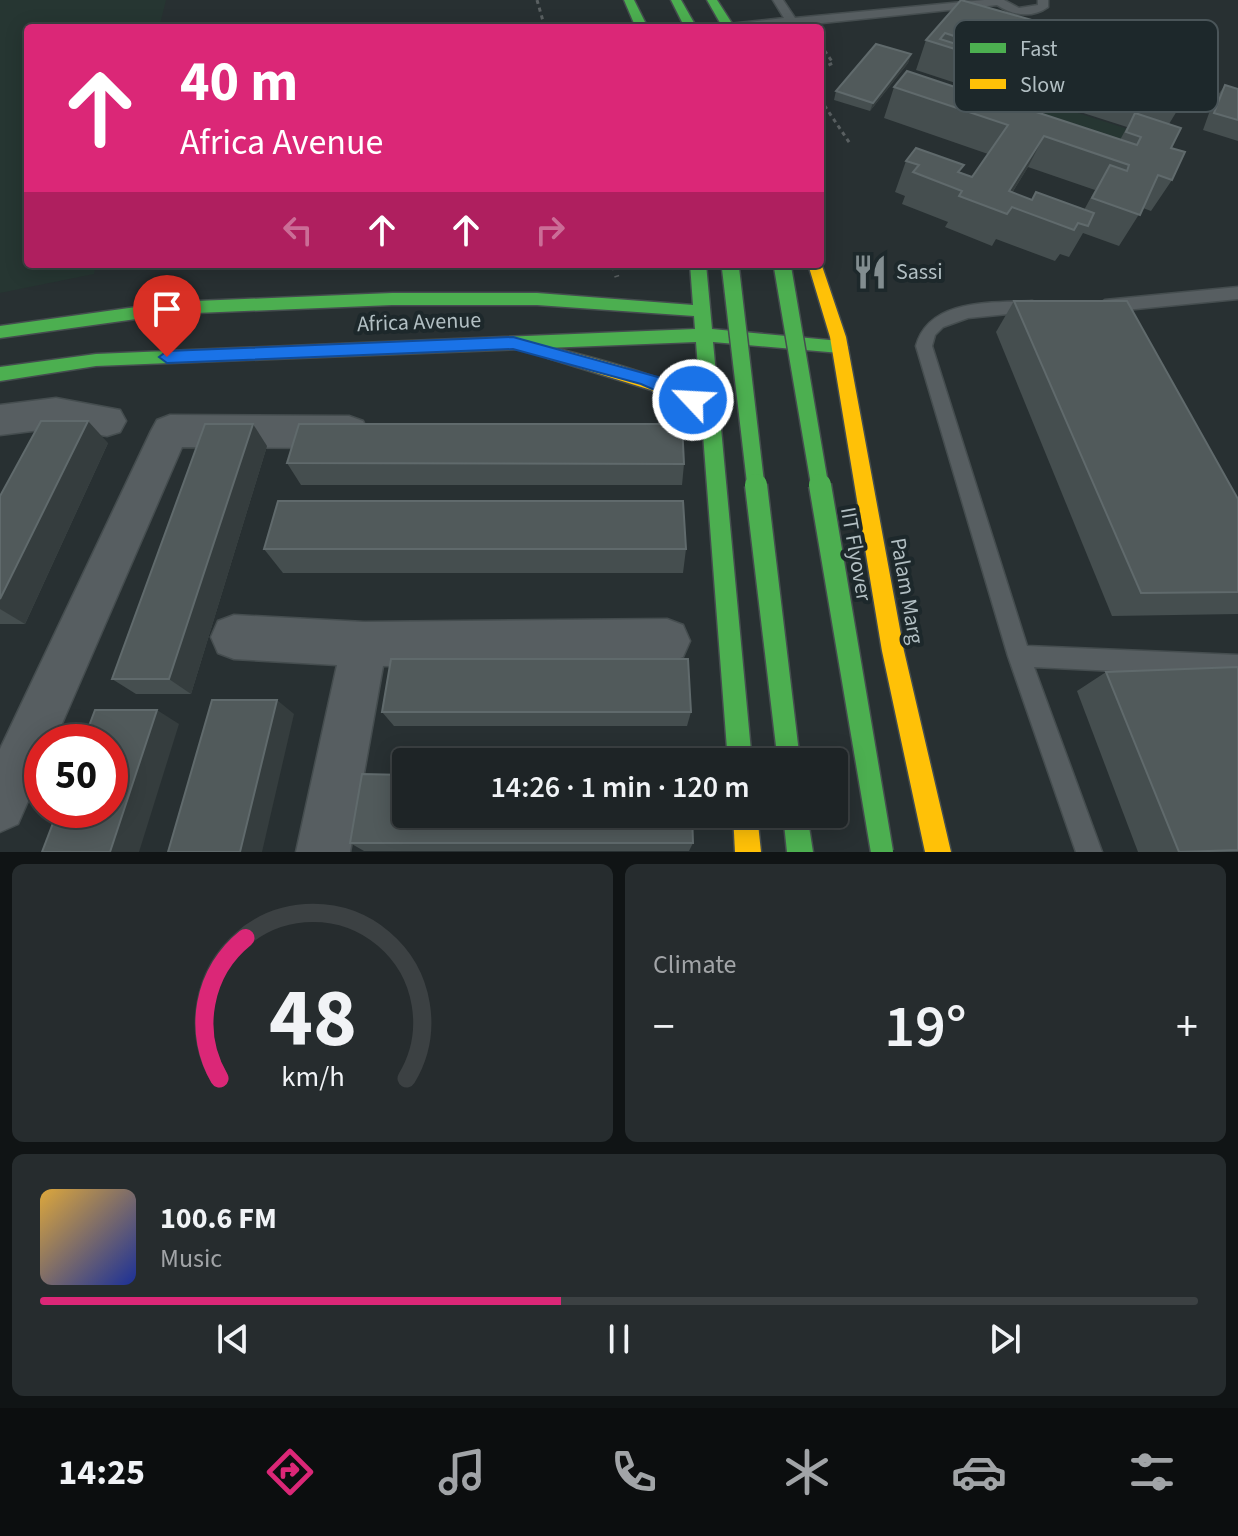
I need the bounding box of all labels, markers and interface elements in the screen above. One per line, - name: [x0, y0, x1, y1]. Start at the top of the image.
- legend: [954, 20, 1218, 112]
- text: Fast: [1020, 33, 1058, 65]
- text: 40 m: [180, 43, 298, 122]
- icon: ahead: [48, 56, 152, 160]
- text: Slow: [1020, 69, 1065, 101]
- text: Africa Avenue: [180, 117, 383, 168]
- icon: left: [276, 208, 320, 252]
- icon: ahead: [360, 208, 404, 252]
- icon: ahead: [444, 208, 488, 252]
- icon: right: [528, 208, 572, 252]
- restaurant icon: Sassi: [851, 253, 889, 291]
- place label: Sassi: [896, 256, 943, 288]
- pin: [133, 275, 201, 357]
- icon: arrive: [145, 287, 189, 331]
- street label: Africa Avenue: [356, 304, 482, 340]
- position arrow: [651, 358, 735, 442]
- street label: IIT Flyover: [832, 504, 880, 604]
- street label: Palam Marg: [882, 535, 932, 647]
- speed limit sign: 50: [24, 724, 128, 828]
- text: 14:26 · 1 min · 120 m: [490, 766, 750, 809]
- text: Climate: [653, 946, 737, 983]
- text: 48: [269, 960, 356, 1078]
- text: 19°: [884, 985, 967, 1070]
- text: −: [653, 996, 675, 1059]
- text: +: [1176, 996, 1198, 1059]
- text: km/h: [281, 1057, 344, 1097]
- text: 100.6 FM: [160, 1197, 277, 1240]
- text: Music: [160, 1240, 222, 1277]
- icon: previous: [211, 1317, 255, 1361]
- icon: pause: [597, 1317, 641, 1361]
- icon: next: [983, 1317, 1027, 1361]
- icon: directions: [262, 1444, 318, 1500]
- icon: music: [434, 1444, 490, 1500]
- icon: phone: [606, 1444, 662, 1500]
- icon: climate: [779, 1444, 835, 1500]
- icon: car: [951, 1444, 1007, 1500]
- icon: filters: [1124, 1444, 1180, 1500]
- text: 14:25: [58, 1447, 145, 1498]

